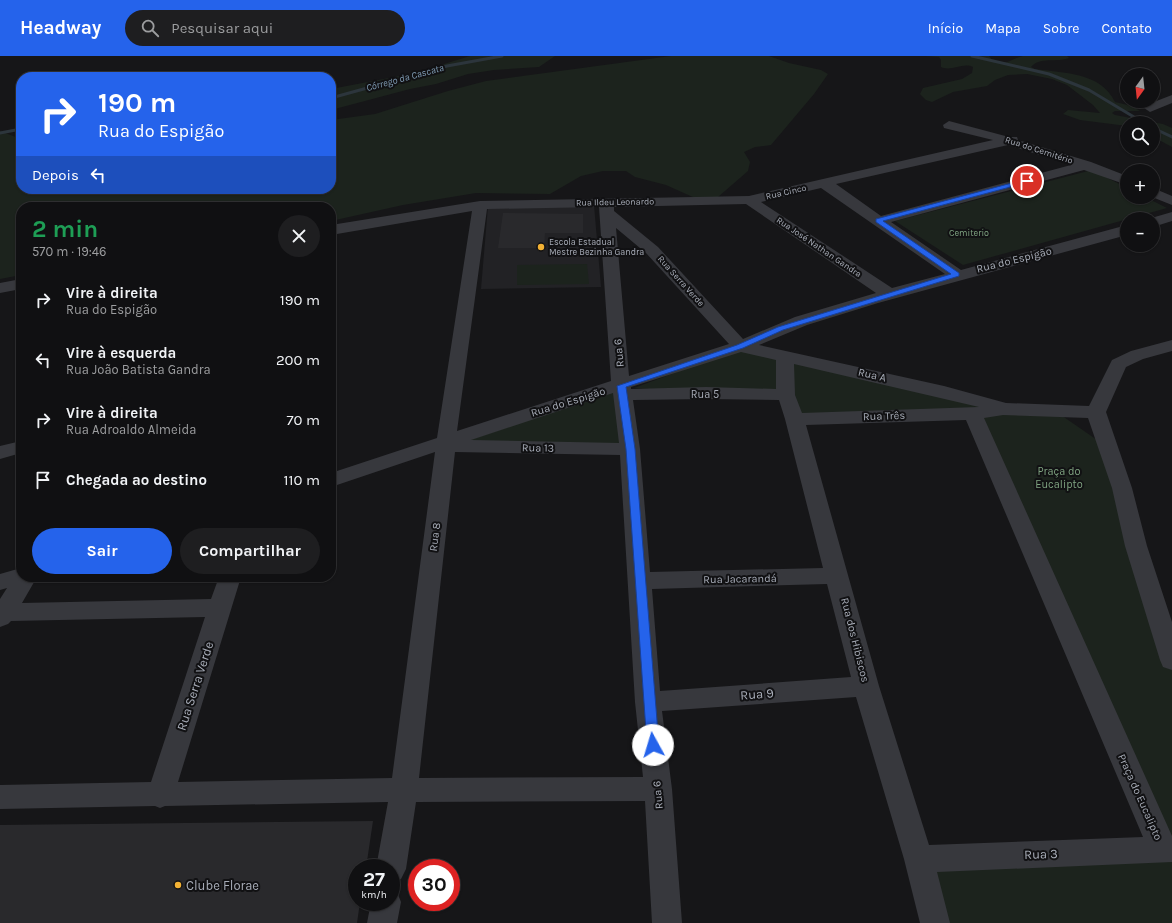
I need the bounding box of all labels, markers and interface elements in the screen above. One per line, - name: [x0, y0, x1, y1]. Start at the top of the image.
- search box: [125, 10, 405, 46]
- text: Headway: [20, 17, 101, 39]
- icon: search: [139, 17, 161, 39]
- text: Pesquisar aqui: [171, 19, 273, 37]
- text: Início: [928, 20, 963, 37]
- text: Mapa: [985, 20, 1021, 37]
- text: Sobre: [1043, 20, 1079, 37]
- text: Contato: [1101, 20, 1152, 37]
- water label: Córrego da Cascata: [365, 62, 445, 94]
- north arrow: [1120, 68, 1160, 108]
- map controls: [1120, 68, 1160, 252]
- text: 190 m: [98, 86, 176, 119]
- icon: right: [32, 88, 84, 140]
- button: search: [1120, 116, 1160, 156]
- text: Rua do Espigão: [98, 120, 224, 142]
- street label: Rua do Cemitério: [1004, 134, 1074, 166]
- icon: left: [87, 164, 109, 186]
- pin: [1010, 164, 1044, 198]
- button: +: [1120, 164, 1160, 204]
- text: Depois: [32, 166, 79, 184]
- icon: arrive: [1016, 170, 1038, 192]
- street label: Rua Cinco: [765, 182, 807, 202]
- street label: Rua Ildeu Leonardo: [576, 196, 654, 208]
- button: −: [1120, 212, 1160, 252]
- text: 2 min: [32, 215, 98, 243]
- button: close: [278, 215, 320, 257]
- street label: Rua José Nathan Gandra: [775, 215, 863, 279]
- park label: Cemiterio: [949, 228, 989, 238]
- place label: Escola Estadual Mestre Bezinha Gandra: [549, 237, 644, 257]
- marker: Escola Estadual Mestre Bezinha Gandra: [536, 242, 546, 252]
- text: 570 m · 19:46: [32, 244, 106, 259]
- street label: Rua do Espigão: [975, 244, 1053, 276]
- street label: Rua Serra Verde: [656, 254, 706, 309]
- text: Vire à direita: [66, 284, 158, 302]
- icon: right: [32, 289, 54, 311]
- text: 190 m: [280, 291, 320, 309]
- text: Rua do Espigão: [66, 302, 157, 317]
- street label: Rua 6: [611, 338, 627, 368]
- text: Vire à esquerda: [66, 344, 176, 362]
- icon: left: [32, 349, 54, 371]
- text: 200 m: [276, 351, 320, 369]
- text: Rua João Batista Gandra: [66, 362, 211, 377]
- street label: Rua A: [857, 365, 888, 385]
- street label: Rua do Espigão: [529, 385, 607, 419]
- street label: Rua 5: [691, 388, 719, 401]
- text: Vire à direita: [66, 404, 158, 422]
- icon: right: [32, 409, 54, 431]
- street label: Rua Três: [863, 409, 906, 423]
- text: 70 m: [286, 411, 320, 429]
- text: Rua Adroaldo Almeida: [66, 422, 196, 437]
- street label: Rua 13: [522, 441, 554, 455]
- park label: Praça do Eucalipto: [1035, 465, 1083, 491]
- icon: arrive: [32, 469, 54, 491]
- text: Chegada ao destino: [66, 471, 207, 489]
- text: 110 m: [284, 471, 320, 489]
- street label: Rua 8: [427, 522, 443, 552]
- button: Sair: [32, 528, 172, 574]
- button: Compartilhar: [180, 528, 320, 574]
- street label: Rua Jacarandá: [703, 572, 777, 586]
- street label: Rua dos Hibiscos: [838, 596, 872, 684]
- street label: Rua Serra Verde: [174, 639, 217, 732]
- street label: Rua 9: [740, 685, 774, 703]
- position arrow: [632, 724, 674, 766]
- street label: Praça do Eucalipto: [1115, 752, 1165, 842]
- street label: Rua 6: [650, 780, 666, 810]
- street label: Rua 3: [1024, 846, 1058, 862]
- speed limit sign: 30: [408, 859, 460, 911]
- text: 27: [363, 868, 385, 891]
- place label: Clube Florae: [186, 878, 259, 893]
- marker: Clube Florae: [173, 880, 183, 890]
- text: km/h: [361, 889, 387, 901]

